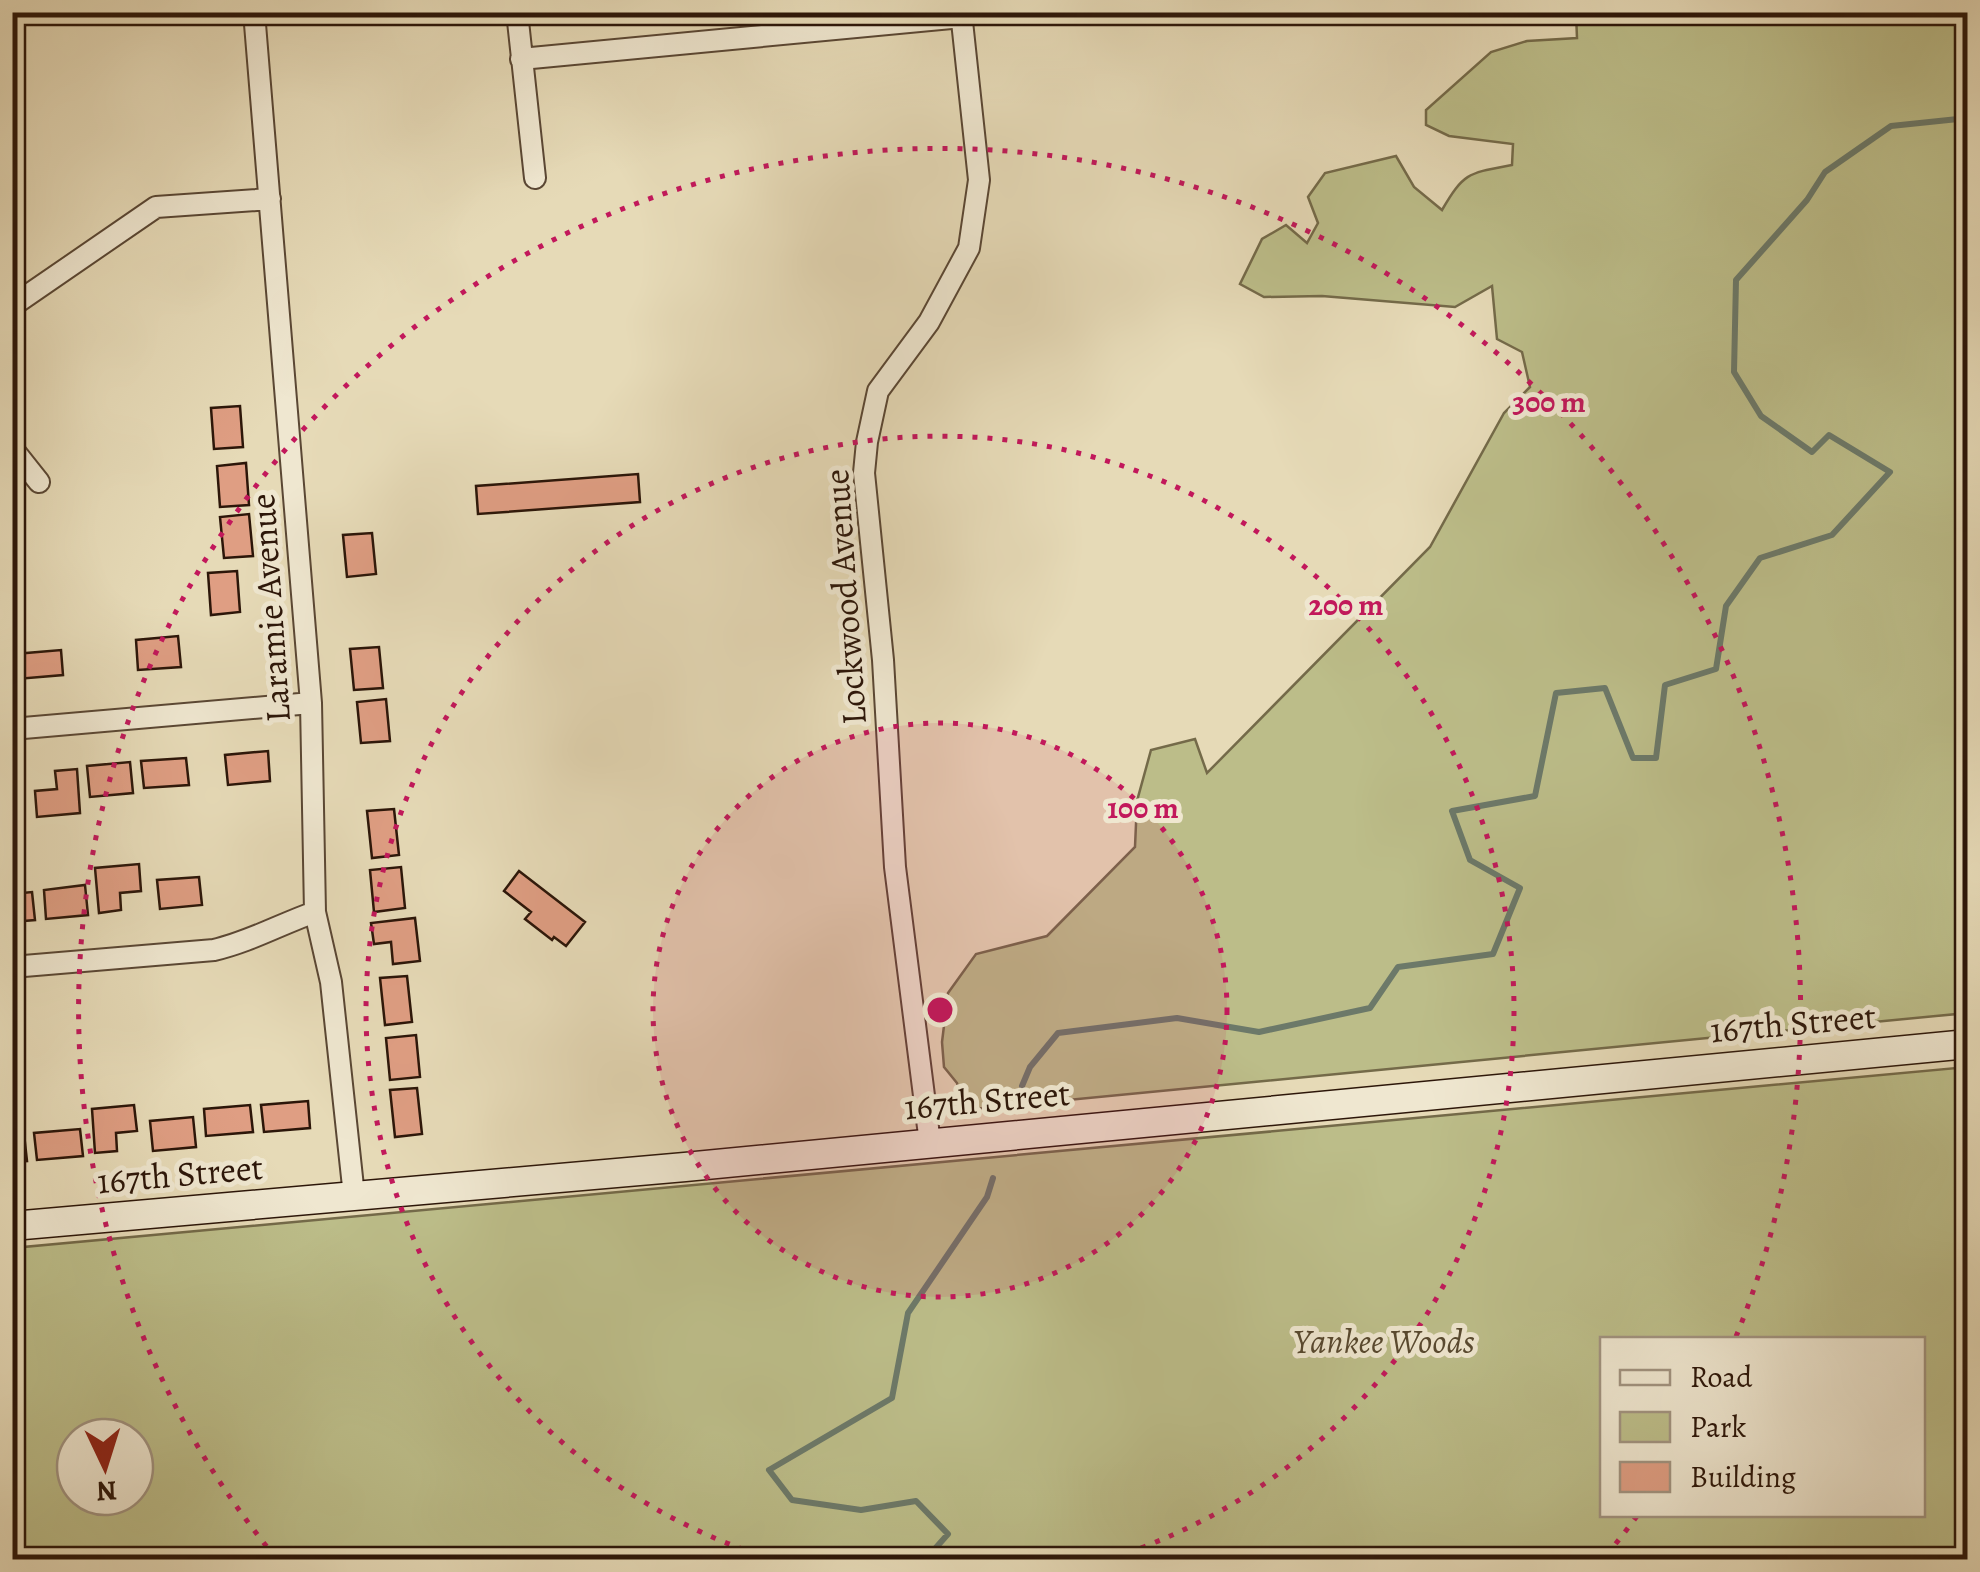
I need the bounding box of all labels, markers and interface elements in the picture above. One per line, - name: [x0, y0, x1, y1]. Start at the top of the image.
- text: 300 m: [1512, 382, 1586, 422]
- street label: Lockwood Avenue: [812, 467, 878, 727]
- street label: Laramie Avenue: [238, 492, 302, 724]
- text: 200 m: [1308, 585, 1384, 625]
- text: 100 m: [1107, 788, 1179, 828]
- centre of rings: [922, 992, 958, 1028]
- street label: 167th Street: [1708, 992, 1878, 1054]
- street label: 167th Street: [902, 1069, 1072, 1131]
- street label: 167th Street: [95, 1143, 265, 1205]
- park label: Yankee Woods: [1293, 1317, 1475, 1365]
- legend: [1600, 1337, 1925, 1517]
- text: Road: [1690, 1357, 1753, 1397]
- text: Park: [1690, 1407, 1746, 1447]
- north arrow: [55, 1417, 155, 1517]
- text: Building: [1690, 1457, 1796, 1497]
- text: N: [95, 1471, 118, 1511]

